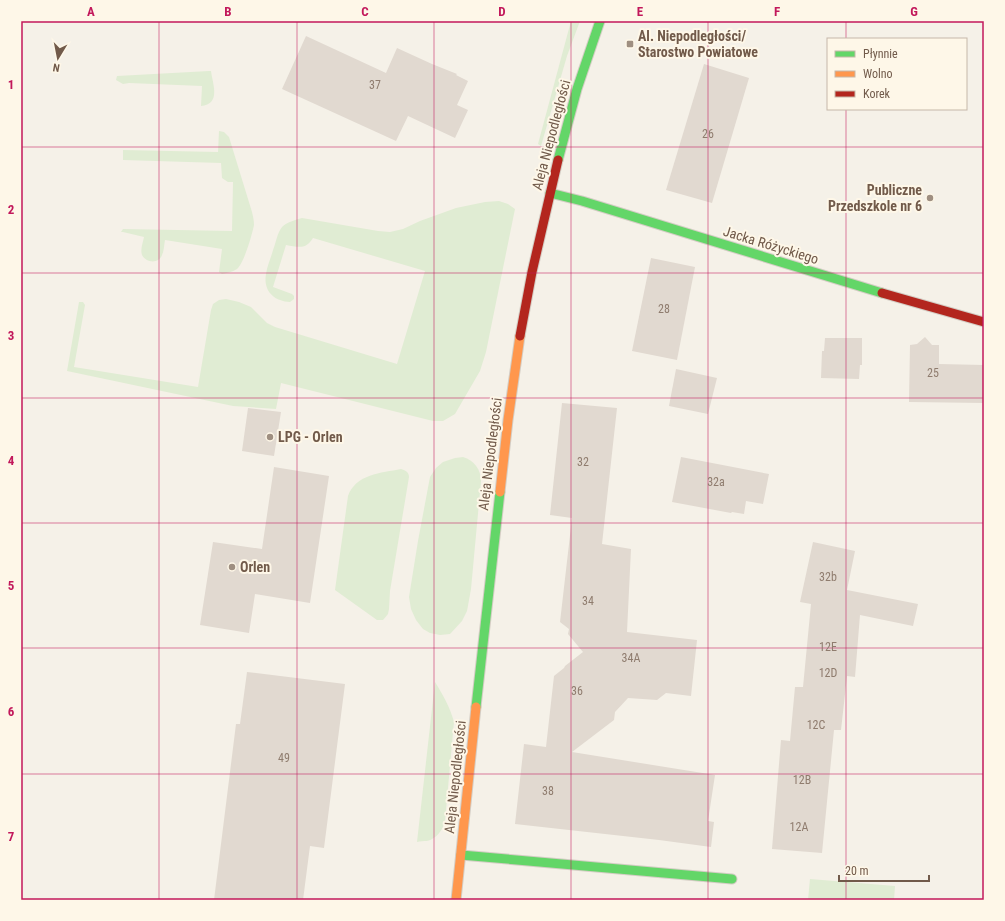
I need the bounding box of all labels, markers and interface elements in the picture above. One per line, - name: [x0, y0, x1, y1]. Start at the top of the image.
- text: A: [87, 4, 95, 19]
- text: B: [224, 4, 232, 19]
- text: C: [361, 4, 369, 19]
- text: D: [498, 4, 506, 19]
- text: E: [637, 4, 644, 19]
- text: F: [774, 4, 780, 19]
- text: G: [910, 4, 918, 19]
- place label: Al. Niepodległości/ Starostwo Powiatowe: [638, 28, 758, 60]
- north arrow: [38, 38, 78, 78]
- legend: [827, 38, 967, 110]
- marker: Al. Niepodległości/ Starostwo Powiatowe: [625, 39, 635, 49]
- text: Płynnie: [863, 47, 898, 61]
- text: N: [52, 60, 61, 74]
- text: Wolno: [863, 67, 893, 81]
- text: 1: [8, 77, 14, 92]
- house number: 37: [369, 78, 381, 92]
- street label: Aleja Niepodległości: [529, 78, 573, 192]
- text: Korek: [863, 87, 891, 101]
- house number: 26: [702, 127, 714, 141]
- place label: Publiczne Przedszkole nr 6: [828, 182, 922, 214]
- marker: Publiczne Przedszkole nr 6: [925, 193, 935, 203]
- text: 2: [8, 202, 15, 217]
- street label: Jacka Różyckiego: [721, 223, 821, 267]
- house number: 28: [658, 302, 670, 316]
- text: 3: [8, 328, 14, 343]
- house number: 25: [927, 366, 939, 380]
- street label: Aleja Niepodległości: [475, 397, 505, 511]
- place label: LPG - Orlen: [278, 429, 343, 445]
- marker: LPG - Orlen: [265, 432, 275, 442]
- text: 4: [8, 453, 15, 468]
- house number: 32: [577, 455, 589, 469]
- house number: 32a: [707, 475, 725, 489]
- place label: Orlen: [240, 559, 270, 575]
- marker: Orlen: [227, 562, 237, 572]
- house number: 32b: [819, 570, 837, 584]
- text: 5: [8, 578, 15, 593]
- house number: 34: [582, 594, 594, 608]
- house number: 12E: [819, 640, 837, 654]
- house number: 34A: [622, 651, 640, 665]
- house number: 12D: [819, 666, 837, 680]
- house number: 36: [571, 684, 583, 698]
- text: 6: [8, 704, 15, 719]
- house number: 12C: [807, 718, 826, 732]
- street label: Aleja Niepodległości: [441, 720, 469, 834]
- house number: 49: [278, 751, 290, 765]
- house number: 12B: [793, 773, 811, 787]
- house number: 38: [542, 784, 554, 798]
- house number: 12A: [790, 820, 808, 834]
- text: 7: [8, 829, 15, 844]
- scale bar: [839, 857, 929, 883]
- text: 20 m: [845, 864, 869, 878]

